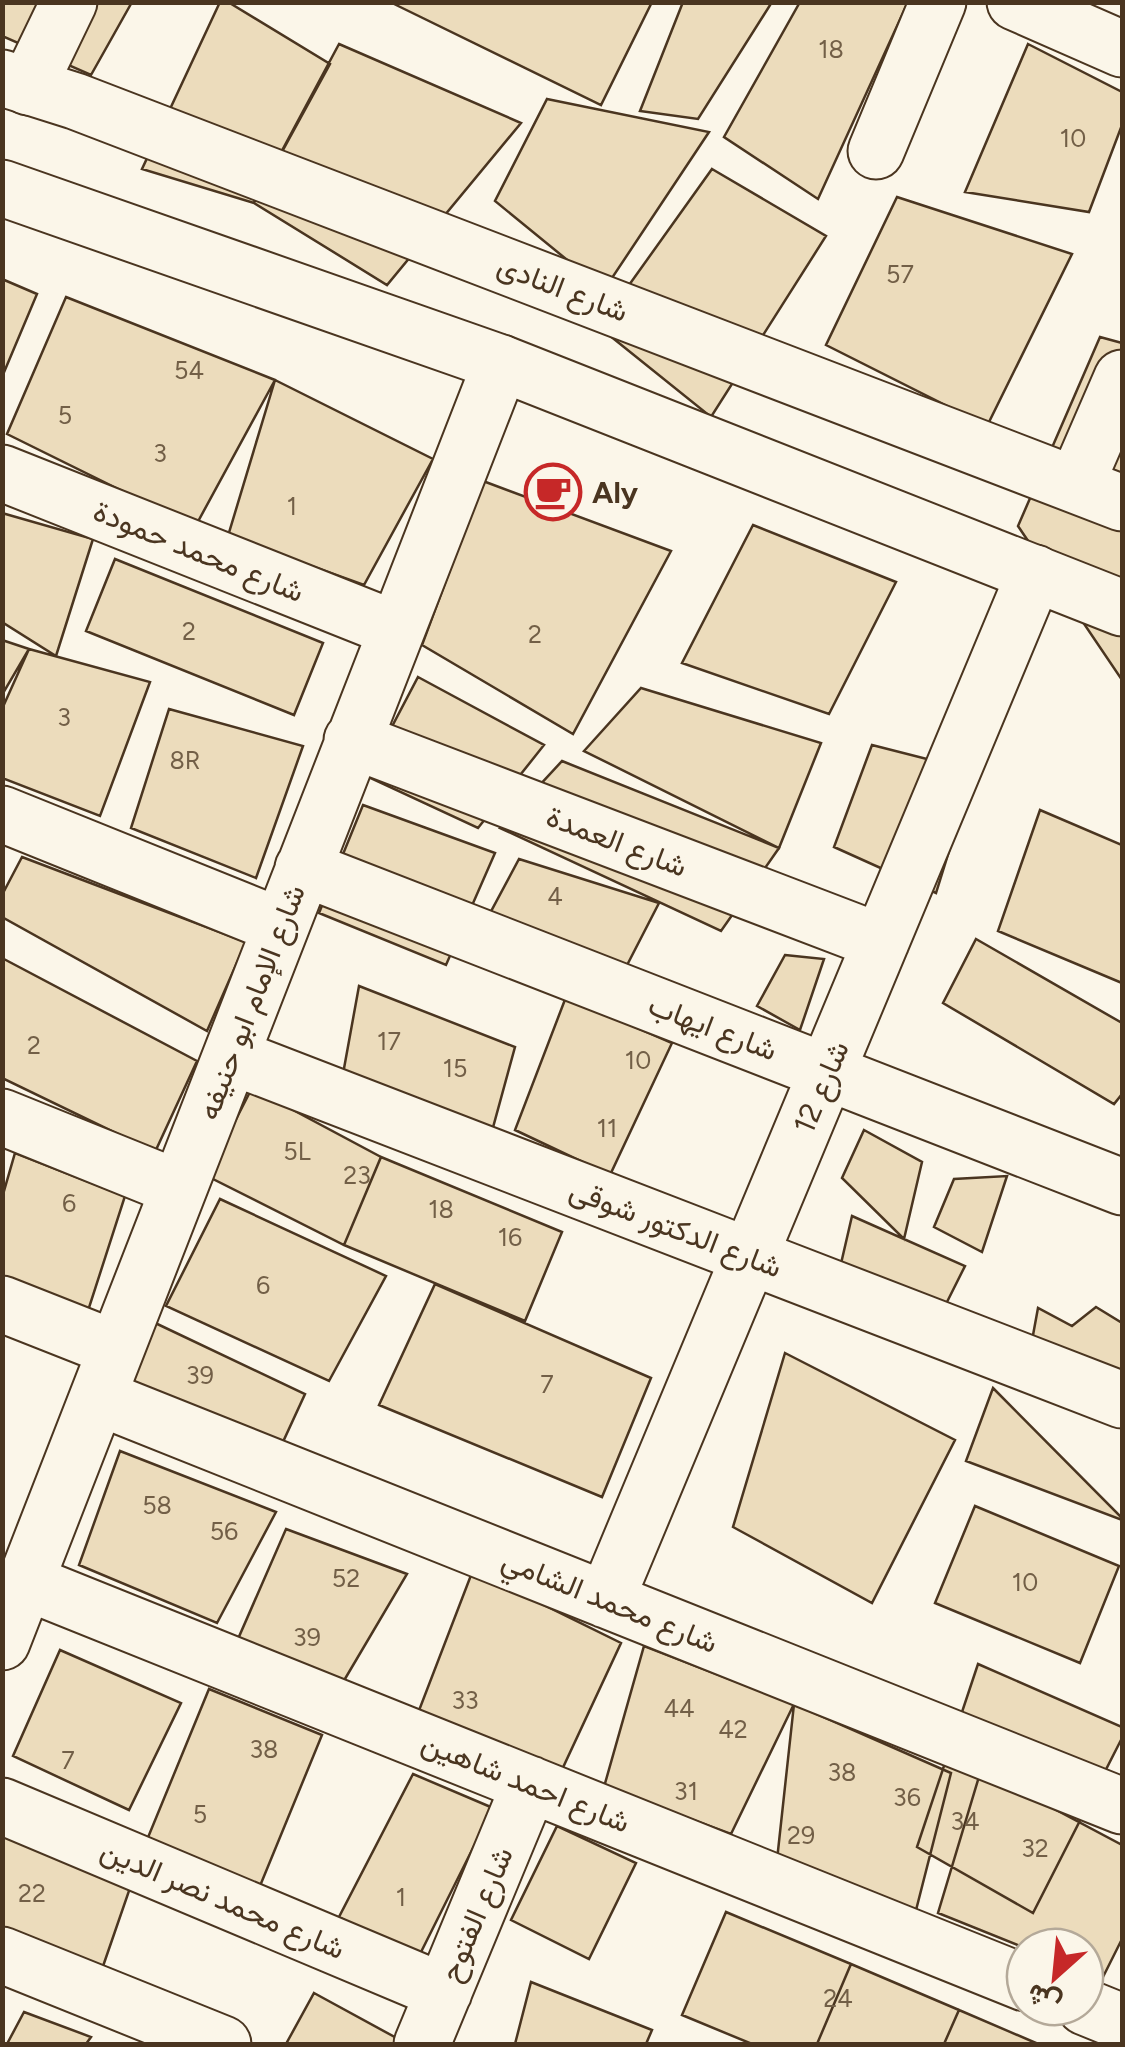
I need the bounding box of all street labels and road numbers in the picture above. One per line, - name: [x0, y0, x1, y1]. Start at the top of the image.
- street label: شارع النادى: [492, 246, 634, 332]
- street label: شارع محمد حمودة: [88, 492, 310, 612]
- street label: شارع العمدة: [541, 797, 693, 887]
- street label: شارع الإمام ابو حنيفه: [189, 879, 315, 1126]
- street label: شارع ايهاب: [643, 986, 783, 1070]
- street label: شارع 12: [785, 1035, 859, 1140]
- street label: شارع الدكتور شوقى: [564, 1171, 787, 1287]
- street label: شارع محمد الشامي: [494, 1541, 723, 1667]
- street label: شارع احمد شاهين: [416, 1723, 636, 1842]
- street label: شارع محمد نصر الدين: [95, 1831, 351, 1969]
- street label: شارع الفتوح: [431, 1841, 523, 1988]

